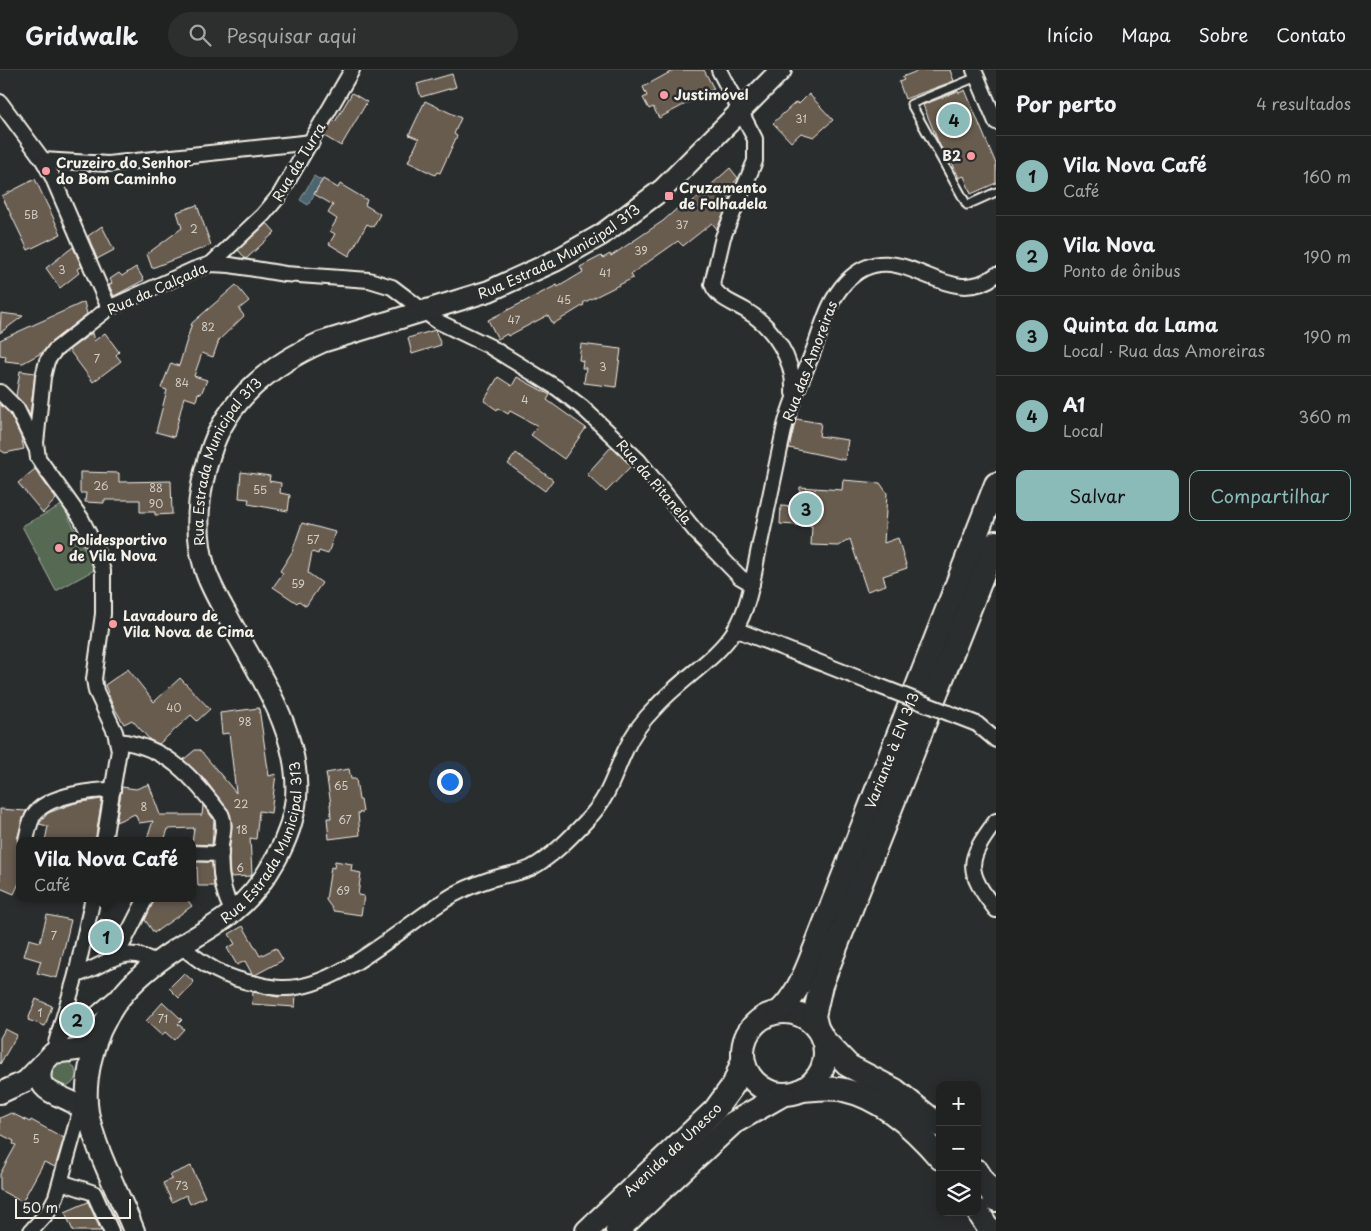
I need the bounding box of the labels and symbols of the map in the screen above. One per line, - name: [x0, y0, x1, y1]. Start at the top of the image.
- place label: Justimóvel: [674, 84, 748, 105]
- marker: Justimóvel: [658, 89, 670, 101]
- pin: 4: [938, 101, 970, 139]
- house number: 31: [795, 110, 807, 127]
- street label: Rua da Turra: [267, 118, 330, 205]
- place label: B2: [942, 145, 961, 166]
- marker: B2: [965, 150, 977, 162]
- place label: Cruzeiro do Senhor do Bom Caminho: [56, 152, 192, 189]
- marker: Cruzeiro do Senhor do Bom Caminho: [40, 165, 52, 177]
- place label: Cruzamento de Folhadela: [679, 177, 768, 214]
- marker: Cruzamento de Folhadela: [663, 190, 675, 202]
- street label: Rua Estrada Municipal 313: [475, 199, 644, 304]
- house number: 5B: [24, 206, 38, 223]
- house number: 37: [676, 216, 689, 233]
- house number: 2: [190, 220, 198, 237]
- house number: 39: [634, 242, 648, 259]
- street label: Rua da Calçada: [104, 257, 210, 320]
- house number: 3: [58, 261, 66, 278]
- house number: 41: [599, 264, 611, 281]
- house number: 45: [557, 291, 571, 308]
- street label: Rua das Amoreiras: [777, 298, 842, 424]
- house number: 47: [508, 311, 521, 328]
- house number: 82: [201, 318, 215, 335]
- house number: 7: [94, 350, 100, 367]
- house number: 3: [599, 358, 607, 375]
- street label: Rua Estrada Municipal 313: [188, 372, 266, 547]
- house number: 84: [175, 374, 189, 391]
- house number: 4: [521, 391, 529, 408]
- street label: Rua da Pitanela: [612, 435, 697, 529]
- house number: 26: [93, 477, 109, 494]
- house number: 88: [149, 479, 163, 496]
- house number: 55: [253, 481, 267, 498]
- pin: 3: [790, 490, 822, 528]
- house number: 90: [149, 495, 163, 512]
- place label: Polidesportivo de Vila Nova: [69, 529, 167, 566]
- house number: 57: [306, 531, 320, 548]
- marker: Polidesportivo de Vila Nova: [53, 542, 65, 554]
- house number: 59: [291, 575, 305, 592]
- place label: Lavadouro de Vila Nova de Cima: [123, 605, 254, 642]
- marker: Lavadouro de Vila Nova de Cima: [107, 618, 119, 630]
- street label: Variante à EN 313: [859, 689, 924, 812]
- house number: 40: [166, 699, 182, 716]
- house number: 98: [238, 713, 252, 730]
- street label: Rua Estrada Municipal 313: [216, 760, 306, 928]
- your location: [437, 769, 463, 795]
- house number: 65: [334, 777, 348, 794]
- house number: 22: [234, 795, 248, 812]
- house number: 8: [141, 798, 148, 815]
- house number: 67: [338, 811, 352, 828]
- house number: 18: [236, 821, 248, 838]
- house number: 6: [236, 859, 244, 876]
- house number: 69: [336, 882, 350, 899]
- pin: 1: [90, 918, 122, 956]
- house number: 7: [51, 927, 57, 944]
- pin: 2: [61, 1001, 93, 1039]
- house number: 1: [38, 1004, 43, 1021]
- house number: 71: [158, 1010, 168, 1027]
- street label: Avenida da Unesco: [619, 1099, 727, 1201]
- house number: 5: [32, 1130, 40, 1147]
- house number: 73: [175, 1177, 189, 1194]
- scale bar: [15, 1196, 131, 1219]

